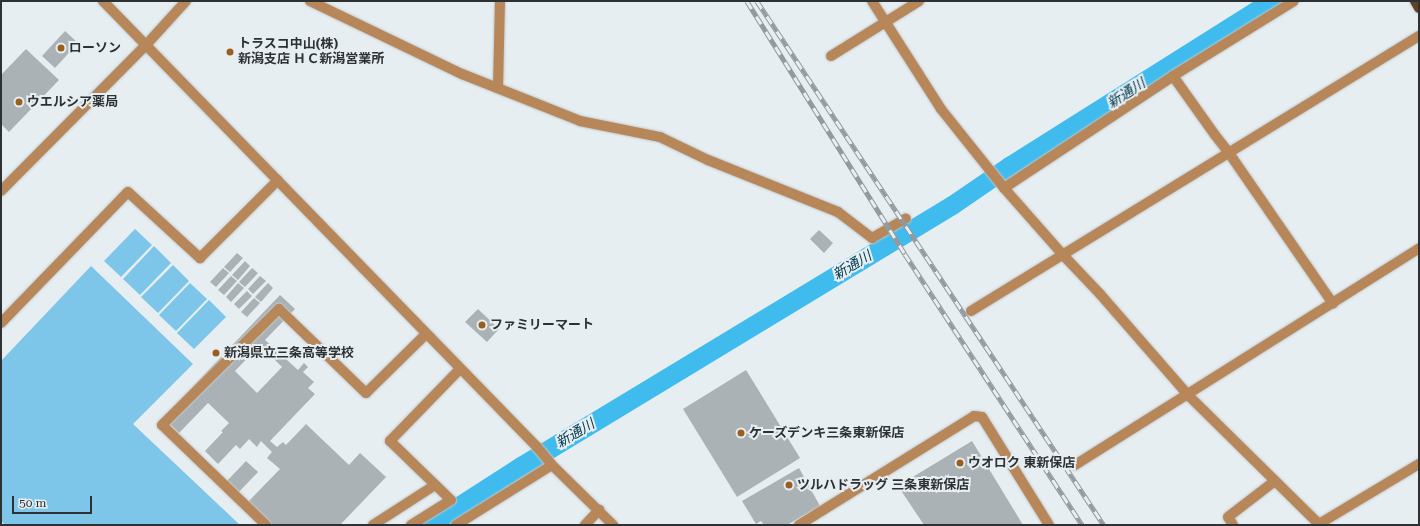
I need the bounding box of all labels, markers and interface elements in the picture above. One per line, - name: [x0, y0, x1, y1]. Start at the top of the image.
- place label: トラスコ中山(株) 新潟支店 ＨＣ新潟営業所: [238, 37, 384, 68]
- place label: ローソン: [69, 40, 121, 56]
- marker: ローソン: [56, 43, 66, 53]
- marker: トラスコ中山(株) 新潟支店 ＨＣ新潟営業所: [225, 47, 235, 57]
- water label: 新通川: [1104, 75, 1148, 111]
- place label: ウエルシア薬局: [27, 94, 118, 110]
- marker: ウエルシア薬局: [14, 97, 24, 107]
- water label: 新通川: [830, 247, 874, 283]
- place label: ファミリーマート: [490, 317, 594, 333]
- marker: ファミリーマート: [477, 320, 487, 330]
- place label: 新潟県立三条高等学校: [224, 345, 354, 361]
- marker: 新潟県立三条高等学校: [211, 348, 221, 358]
- water label: 新通川: [553, 415, 597, 451]
- place label: ケーズデンキ三条東新保店: [749, 425, 905, 441]
- marker: ケーズデンキ三条東新保店: [736, 428, 746, 438]
- place label: ウオロク 東新保店: [968, 455, 1075, 471]
- marker: ウオロク 東新保店: [955, 458, 965, 468]
- place label: ツルハドラッグ 三条東新保店: [797, 477, 969, 493]
- marker: ツルハドラッグ 三条東新保店: [784, 480, 794, 490]
- scale bar: [14, 488, 94, 514]
- text: 50 m: [19, 496, 46, 510]

